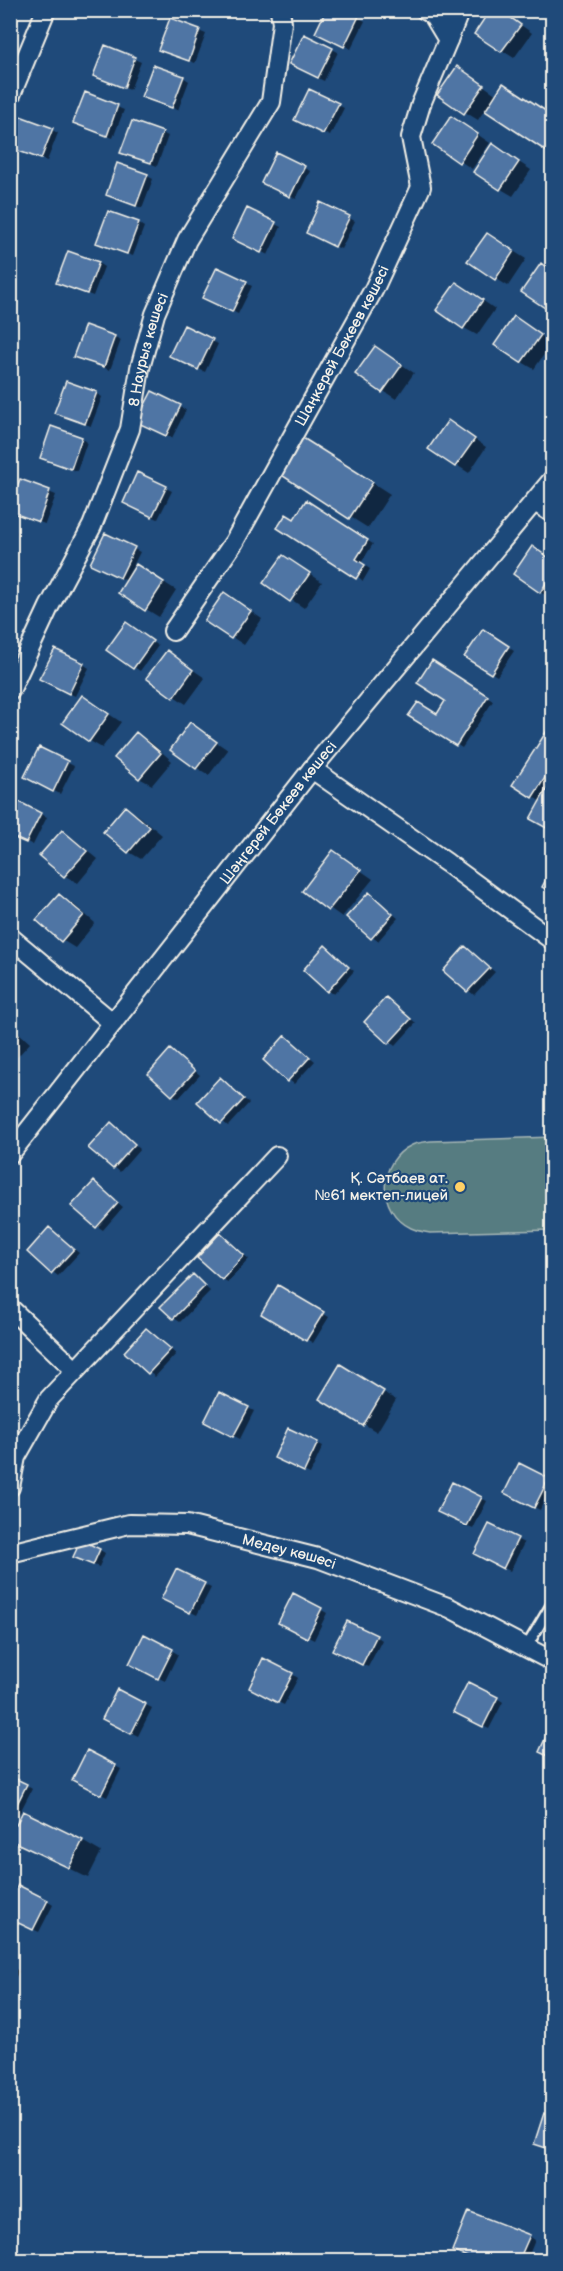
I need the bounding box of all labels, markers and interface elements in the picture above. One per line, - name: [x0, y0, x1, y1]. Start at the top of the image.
- street label: Шаңкерей Бөкеев көшесі: [291, 262, 394, 430]
- street label: 8 Наурыз көшесі: [125, 290, 173, 408]
- street label: Шәңгерей Бөкеев көшесі: [216, 737, 341, 889]
- place label: Қ. Сәтбаев ат. №61 мектеп-лицей: [315, 1169, 448, 1205]
- marker: Қ. Сәтбаев ат. №61 мектеп-лицей: [453, 1180, 467, 1194]
- street label: Медеу көшесі: [240, 1530, 339, 1574]

